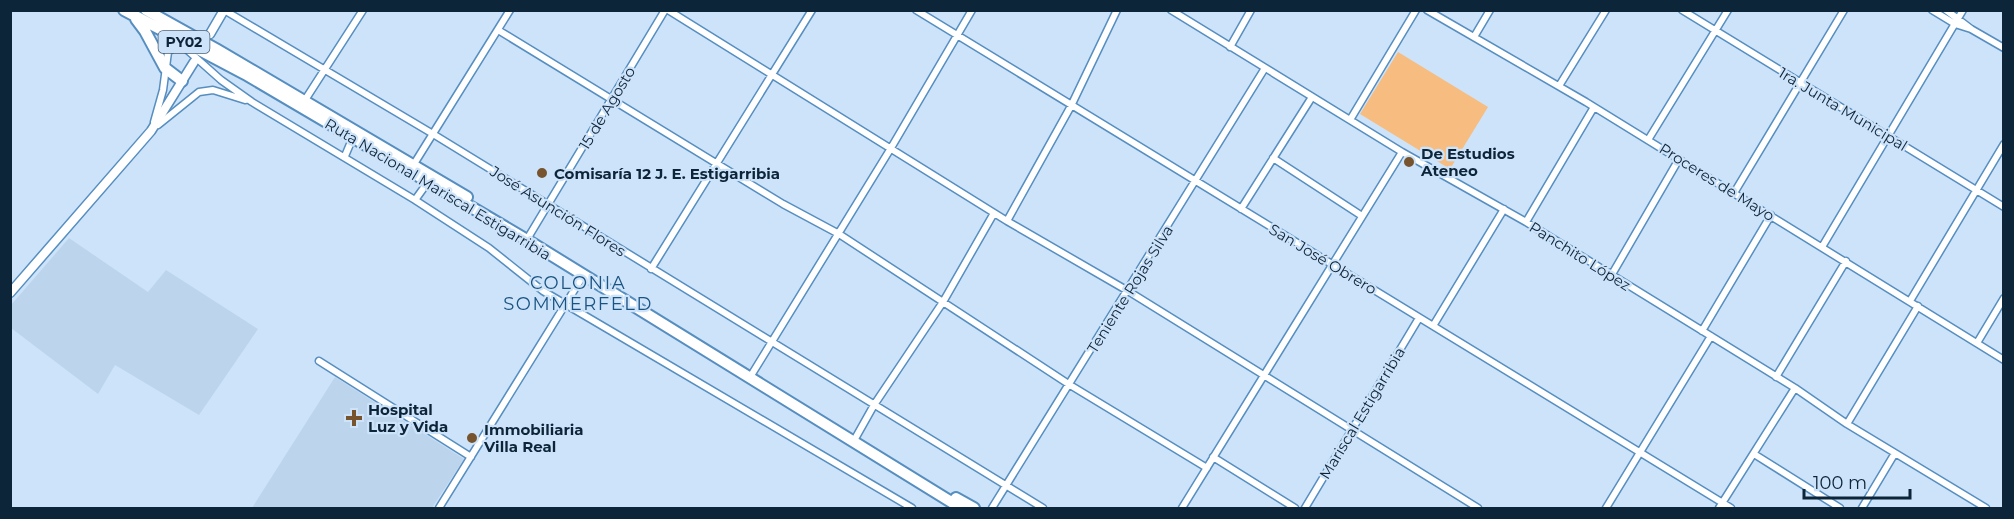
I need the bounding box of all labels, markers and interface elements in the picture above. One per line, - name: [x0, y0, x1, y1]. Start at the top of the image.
- road number: PY02: [158, 31, 210, 53]
- street label: 15 de Agosto: [575, 63, 639, 153]
- street label: 1ra. Junta Municipal: [1775, 63, 1911, 155]
- street label: Ruta Nacional Mariscal Estigarribia: [322, 114, 554, 264]
- street label: Proceres de Mayo: [1656, 139, 1778, 225]
- place label: De Estudios Ateneo: [1420, 144, 1515, 180]
- marker: De Estudios Ateneo: [1402, 155, 1416, 169]
- street label: José Asunción Flores: [486, 161, 629, 261]
- place label: Comisaría 12 J. E. Estigarribia: [554, 164, 780, 183]
- marker: Comisaría 12 J. E. Estigarribia: [535, 166, 549, 180]
- street label: Panchito López: [1526, 217, 1635, 295]
- street label: San José Obrero: [1266, 219, 1380, 299]
- street label: Teniente Rojas Silva: [1083, 221, 1177, 357]
- district label: COLONIA SOMMERFELD: [503, 272, 653, 315]
- street label: Mariscal Estigarribia: [1315, 343, 1409, 483]
- place label: Hospital Luz y Vida: [368, 400, 448, 436]
- marker: Hospital Luz y Vida: [345, 409, 363, 427]
- place label: Immobiliaria Villa Real: [483, 420, 584, 456]
- marker: Immobiliaria Villa Real: [465, 431, 479, 445]
- scale bar: [1804, 462, 1910, 500]
- text: 100 m: [1813, 472, 1867, 494]

